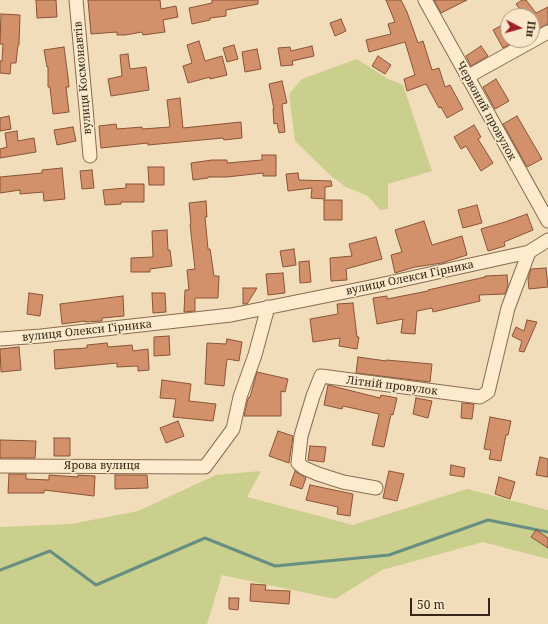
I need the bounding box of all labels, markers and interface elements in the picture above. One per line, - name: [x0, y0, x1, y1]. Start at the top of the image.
- north arrow: [500, 8, 540, 48]
- text: Пн: [523, 20, 540, 38]
- street label: вулиця Космонавтів: [71, 21, 95, 135]
- street label: Червоний провулок: [453, 59, 519, 163]
- street label: вулиця Олекси Гірника: [345, 258, 475, 298]
- street label: вулиця Олекси Гірника: [21, 318, 153, 344]
- street label: Літній провулок: [346, 374, 438, 398]
- street label: Ярова вулиця: [64, 459, 140, 473]
- scale bar: [412, 590, 492, 616]
- text: 50 m: [417, 596, 445, 613]

